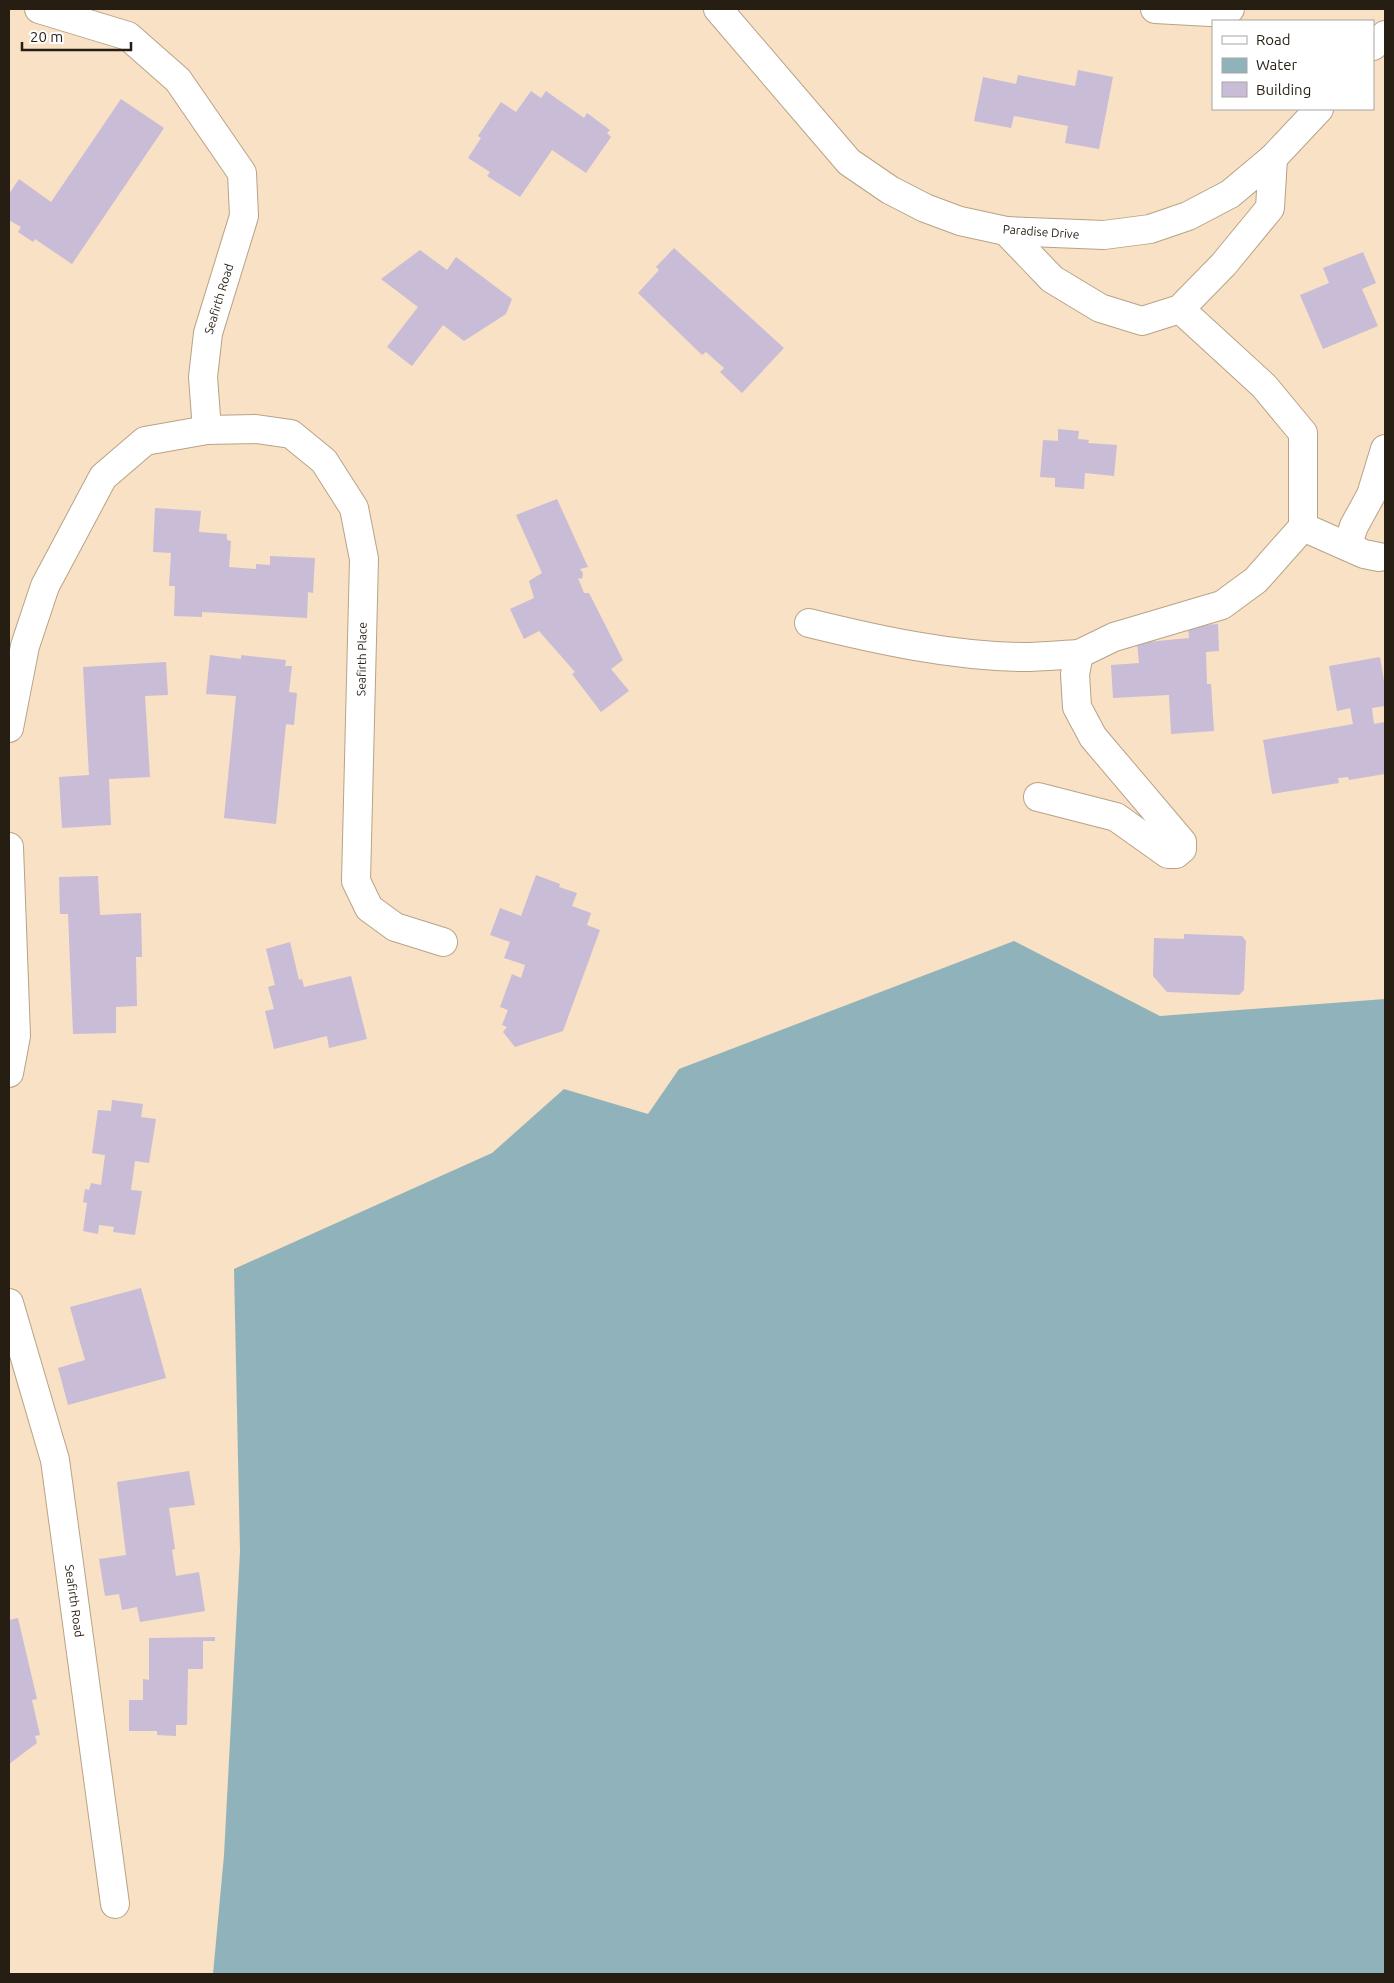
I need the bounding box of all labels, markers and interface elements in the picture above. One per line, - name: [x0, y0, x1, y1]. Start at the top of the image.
- scale bar: [22, 20, 131, 52]
- legend: [1212, 20, 1374, 110]
- text: 20 m: [30, 28, 63, 45]
- text: Road: [1256, 31, 1291, 48]
- text: Water: [1256, 56, 1297, 73]
- text: Building: [1256, 81, 1311, 98]
- street label: Paradise Drive: [1002, 222, 1080, 241]
- street label: Seafirth Road: [202, 262, 235, 336]
- street label: Seafirth Place: [354, 622, 369, 696]
- street label: Seafirth Road: [63, 1564, 86, 1638]

